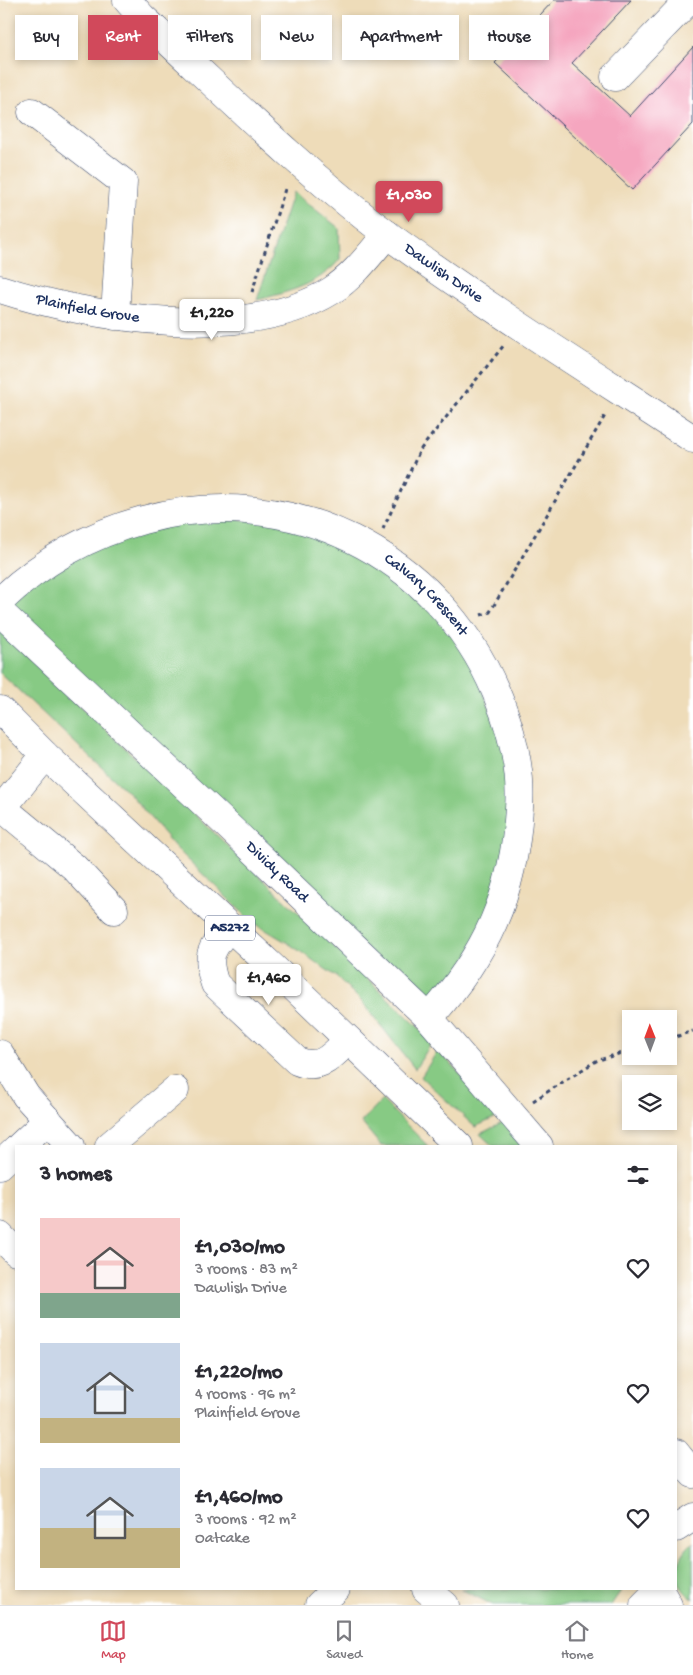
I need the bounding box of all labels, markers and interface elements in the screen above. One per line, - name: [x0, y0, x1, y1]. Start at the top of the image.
- chip: Buy: [15, 15, 78, 60]
- chip: Rent: [88, 15, 158, 60]
- chip: Filters: [168, 15, 251, 60]
- chip: New: [261, 15, 332, 60]
- chip: Apartment: [342, 15, 459, 60]
- chip: House: [469, 15, 549, 60]
- pin: £1,030: [368, 180, 450, 223]
- text: £1,030: [386, 187, 432, 206]
- street label: Dawlish Drive: [399, 239, 487, 308]
- street label: Plainfield Grove: [33, 290, 141, 328]
- pin: £1,220: [171, 298, 253, 341]
- text: £1,220: [190, 305, 234, 324]
- street label: Calvary Crescent: [380, 550, 473, 641]
- street label: Dividy Road: [240, 837, 313, 908]
- road number: A5272: [205, 916, 255, 940]
- pin: £1,460: [228, 964, 310, 1006]
- text: £1,460: [247, 970, 291, 989]
- north arrow: [622, 1010, 678, 1065]
- map controls: [622, 1010, 677, 1130]
- button: layers: [622, 1075, 677, 1130]
- icon: filters: [624, 1161, 652, 1189]
- text: 3 homes: [40, 1163, 112, 1188]
- text: £1,030/mo: [195, 1236, 285, 1261]
- icon: home: [80, 1238, 140, 1298]
- icon: heart: [624, 1254, 652, 1282]
- text: 3 rooms · 83 m²: [195, 1261, 298, 1280]
- text: Dawlish Drive: [195, 1280, 287, 1299]
- text: £1,220/mo: [195, 1361, 283, 1386]
- icon: home: [80, 1363, 140, 1423]
- icon: heart: [624, 1379, 652, 1407]
- text: 4 rooms · 96 m²: [195, 1386, 296, 1405]
- text: Plainfield Grove: [195, 1405, 300, 1424]
- text: £1,460/mo: [195, 1486, 283, 1511]
- icon: home: [80, 1488, 140, 1548]
- icon: heart: [624, 1504, 652, 1532]
- text: 3 rooms · 92 m²: [195, 1511, 297, 1530]
- text: Oatcake: [195, 1530, 250, 1549]
- tab: Map: [99, 1617, 127, 1664]
- tab: Saved: [326, 1617, 362, 1664]
- tab: Home: [561, 1617, 594, 1664]

